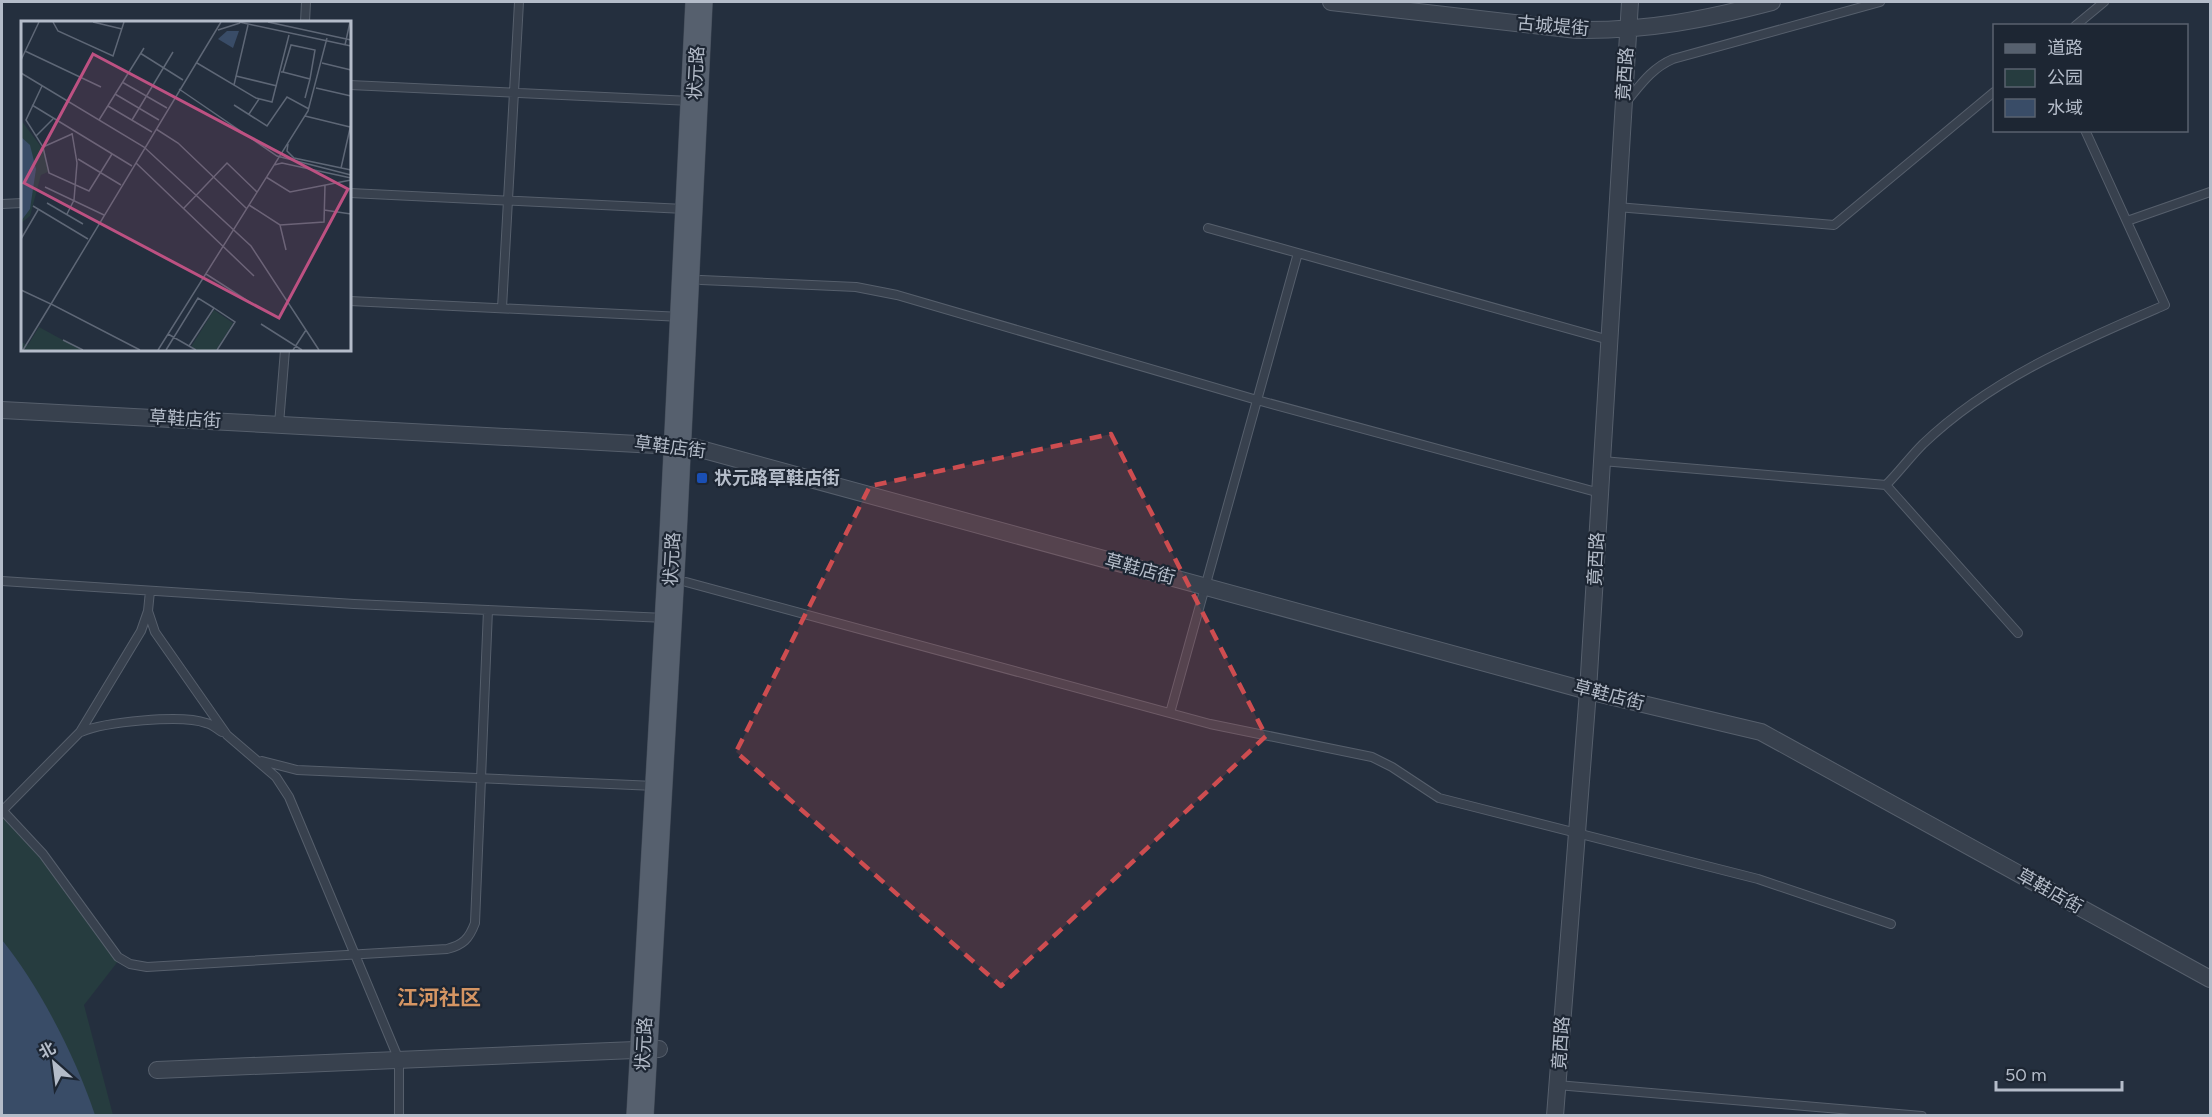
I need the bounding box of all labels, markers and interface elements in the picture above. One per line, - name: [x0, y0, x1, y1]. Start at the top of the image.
- street label: 古城堤街: [1516, 12, 1590, 40]
- inset map: [21, 21, 351, 351]
- legend: [1993, 24, 2188, 132]
- text: 道路: [2047, 37, 2083, 59]
- street label: 状元路: [684, 45, 708, 101]
- street label: 竟西路: [1612, 46, 1638, 102]
- text: 公园: [2047, 67, 2083, 89]
- text: 水域: [2047, 97, 2083, 119]
- street label: 草鞋店街: [148, 406, 222, 432]
- street label: 草鞋店街: [633, 432, 707, 462]
- place label: 状元路草鞋店街: [714, 467, 840, 489]
- marker: 状元路草鞋店街: [695, 471, 709, 485]
- street label: 状元路: [660, 531, 684, 587]
- street label: 竟西路: [1584, 531, 1608, 587]
- street label: 草鞋店街: [1102, 549, 1178, 589]
- street label: 草鞋店街: [1571, 676, 1647, 714]
- street label: 草鞋店街: [2013, 864, 2087, 918]
- district label: 江河社区: [397, 985, 481, 1010]
- street label: 竟西路: [1548, 1015, 1574, 1071]
- street label: 状元路: [632, 1016, 656, 1072]
- north arrow: [24, 1033, 84, 1093]
- text: 北: [36, 1038, 59, 1062]
- scale bar: [1996, 1054, 2122, 1092]
- text: 50 m: [2005, 1064, 2047, 1086]

